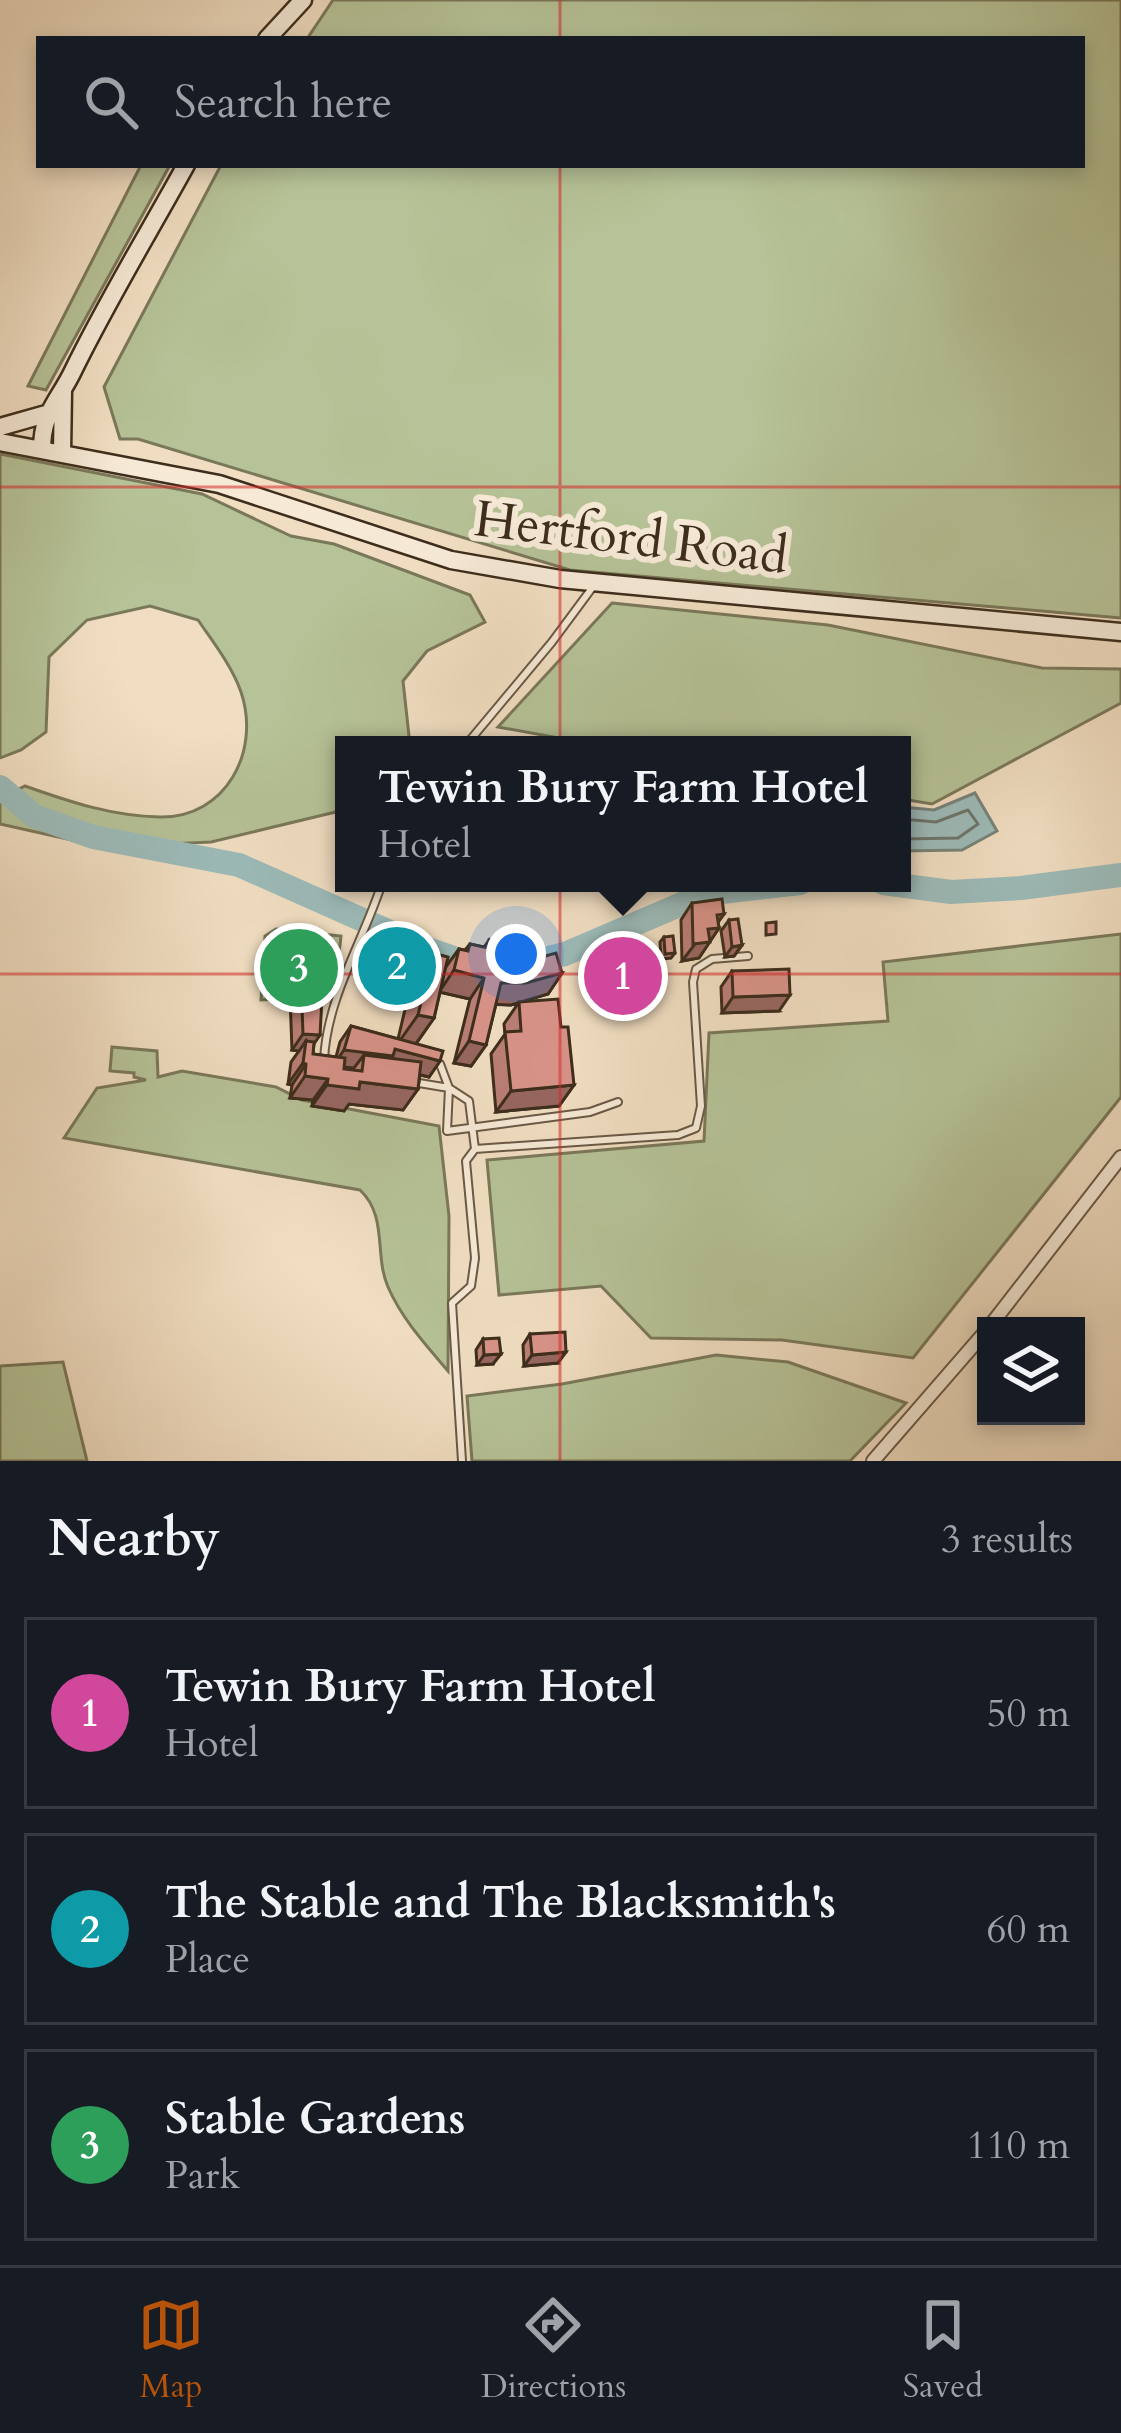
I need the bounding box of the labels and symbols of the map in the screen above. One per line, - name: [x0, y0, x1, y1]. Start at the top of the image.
- street label: Hertford Road: [470, 484, 792, 592]
- pin: 2: [358, 921, 436, 1011]
- pin: 3: [260, 923, 338, 1013]
- your location: [486, 924, 546, 984]
- pin: 1: [584, 931, 662, 1021]

